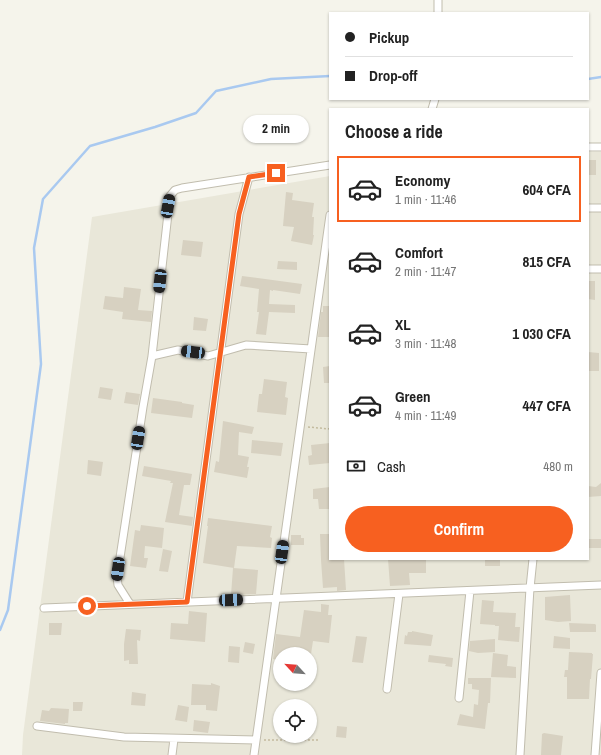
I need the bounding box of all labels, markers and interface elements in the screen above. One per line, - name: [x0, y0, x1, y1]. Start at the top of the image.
- text: Pickup: [369, 27, 409, 48]
- text: Drop-off: [369, 65, 418, 86]
- callout: 2 min: [243, 115, 309, 143]
- text: Choose a ride: [345, 119, 443, 144]
- text: 2 min: [262, 120, 290, 137]
- route end: [267, 164, 285, 182]
- text: Economy: [395, 170, 450, 191]
- icon: car: [347, 171, 383, 207]
- text: 604 CFA: [522, 179, 571, 200]
- text: 1 min · 11:46: [395, 191, 456, 208]
- car: [160, 193, 176, 219]
- text: Comfort: [395, 242, 443, 263]
- icon: car: [347, 243, 383, 279]
- text: 815 CFA: [522, 251, 571, 272]
- text: 2 min · 11:47: [395, 263, 456, 280]
- car: [153, 268, 167, 294]
- text: XL: [395, 314, 411, 335]
- icon: car: [347, 315, 383, 351]
- text: 1 030 CFA: [512, 323, 571, 344]
- text: 3 min · 11:48: [395, 335, 456, 352]
- car: [180, 345, 206, 359]
- text: Green: [395, 386, 431, 407]
- icon: car: [347, 387, 383, 423]
- text: 447 CFA: [522, 395, 571, 416]
- text: 4 min · 11:49: [395, 407, 456, 424]
- car: [130, 425, 146, 451]
- icon: cash: [345, 455, 367, 477]
- text: Cash: [377, 456, 406, 477]
- text: 480 m: [543, 458, 573, 475]
- button: Confirm: [345, 506, 573, 552]
- car: [274, 539, 290, 565]
- car: [110, 556, 126, 582]
- car: [219, 594, 243, 606]
- route start: [78, 597, 96, 615]
- north arrow: [273, 647, 317, 691]
- map controls: [273, 647, 317, 743]
- button: locate: [273, 699, 317, 743]

